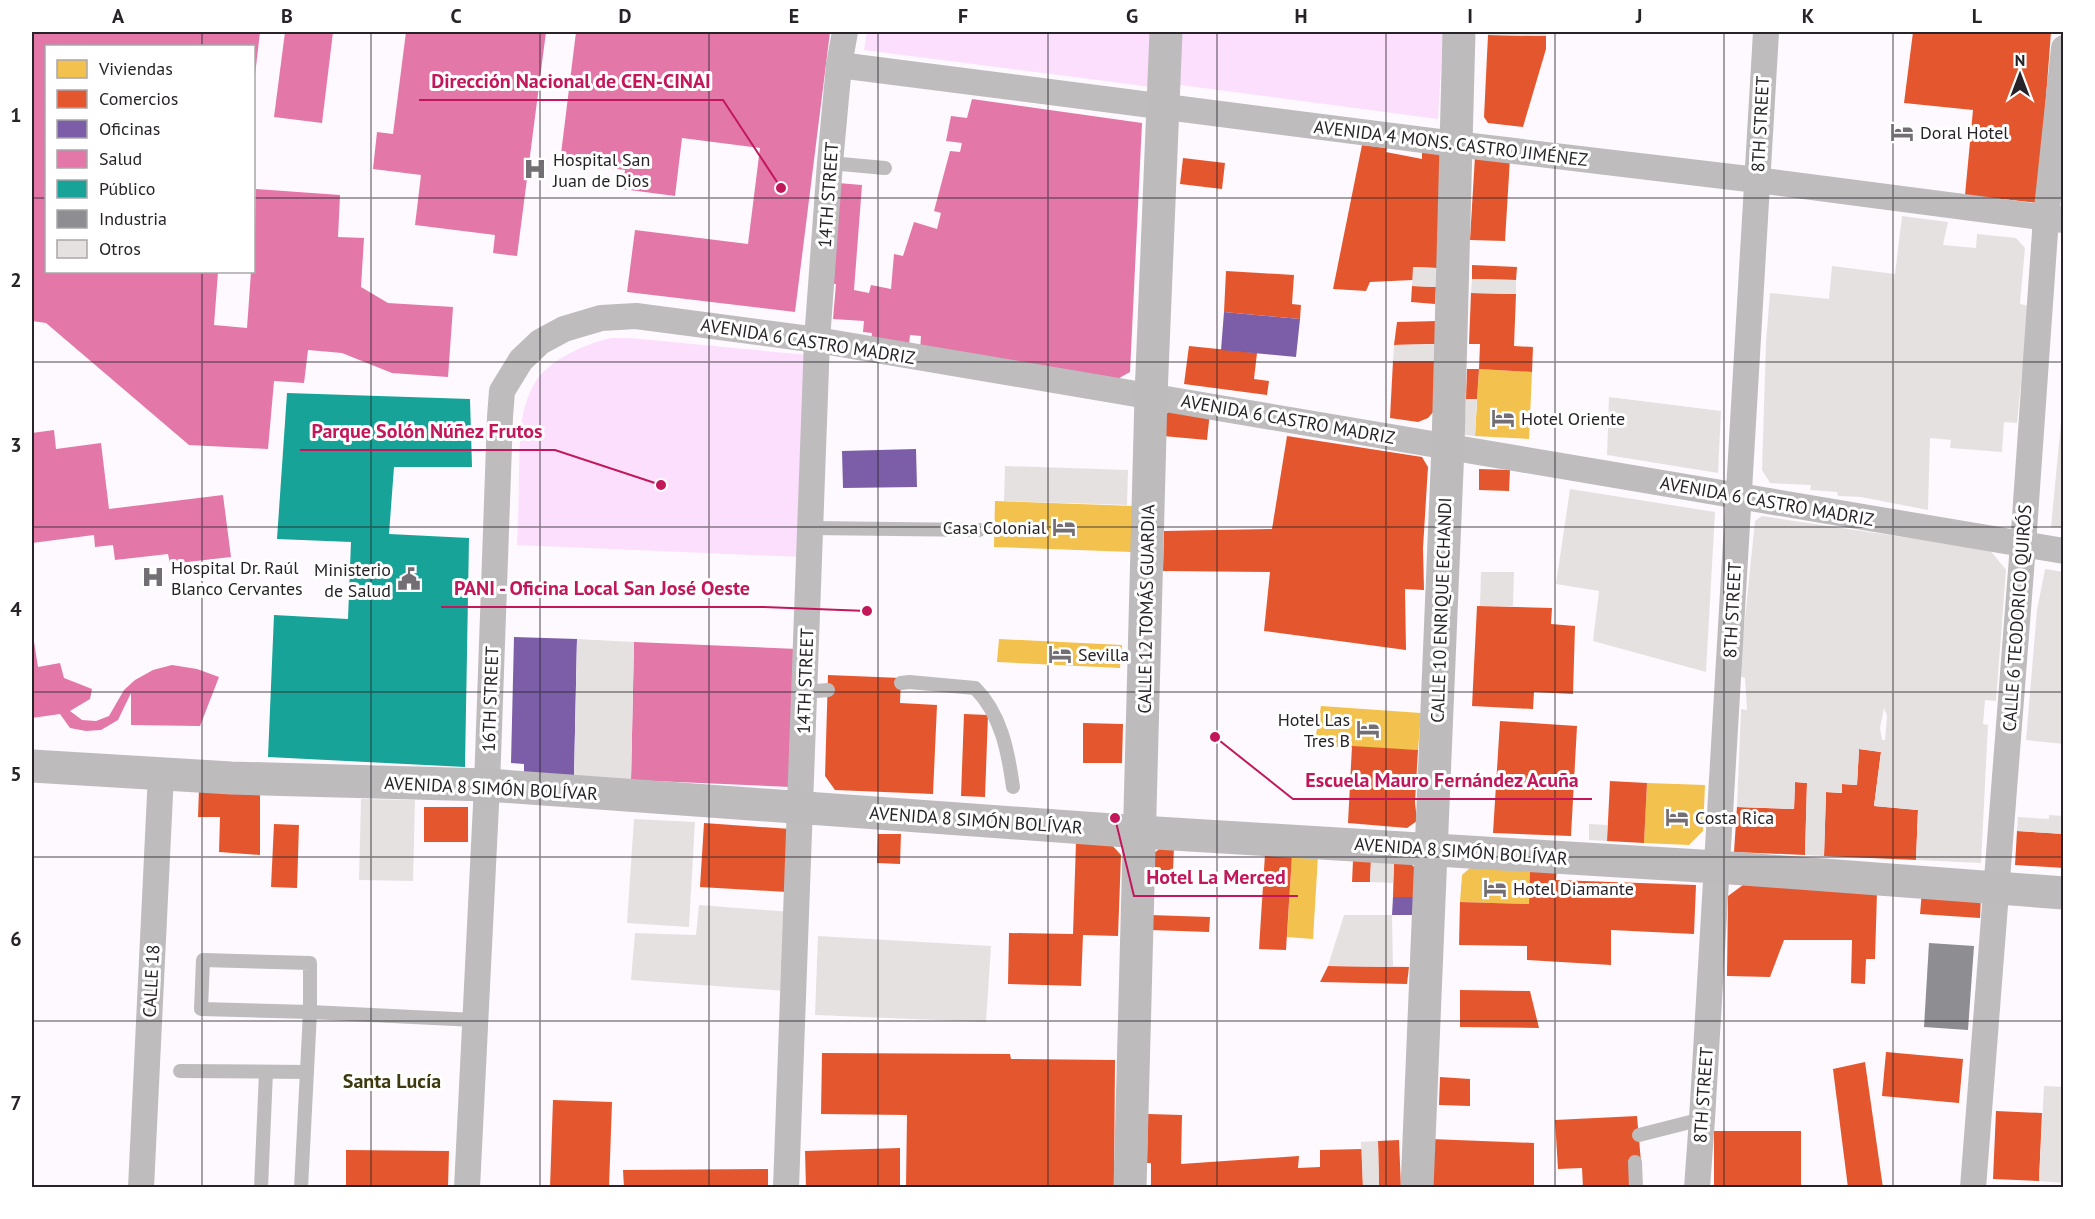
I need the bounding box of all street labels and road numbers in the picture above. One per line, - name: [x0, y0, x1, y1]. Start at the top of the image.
- street label: 8TH STREET: [1746, 75, 1774, 173]
- street label: AVENIDA 4 MONS. CASTRO JIMÉNEZ: [1313, 115, 1589, 171]
- street label: 14TH STREET: [813, 141, 843, 249]
- street label: AVENIDA 6 CASTRO MADRIZ: [699, 313, 917, 369]
- street label: AVENIDA 6 CASTRO MADRIZ: [1179, 389, 1397, 449]
- street label: AVENIDA 6 CASTRO MADRIZ: [1658, 471, 1876, 531]
- street label: CALLE 10 ENRIQUE ECHANDI: [1426, 497, 1456, 723]
- street label: CALLE 12 TOMÁS GUARDIA: [1133, 504, 1159, 714]
- street label: CALLE 6 TEODORICO QUIRÓS: [1998, 504, 2036, 732]
- street label: 8TH STREET: [1718, 561, 1746, 659]
- street label: 14TH STREET: [792, 628, 818, 734]
- street label: 16TH STREET: [477, 646, 503, 752]
- street label: AVENIDA 8 SIMÓN BOLÍVAR: [384, 771, 599, 805]
- street label: AVENIDA 8 SIMÓN BOLÍVAR: [869, 801, 1084, 839]
- street label: AVENIDA 8 SIMÓN BOLÍVAR: [1354, 832, 1569, 870]
- street label: CALLE 18: [138, 944, 164, 1018]
- street label: 8TH STREET: [1688, 1046, 1718, 1144]

